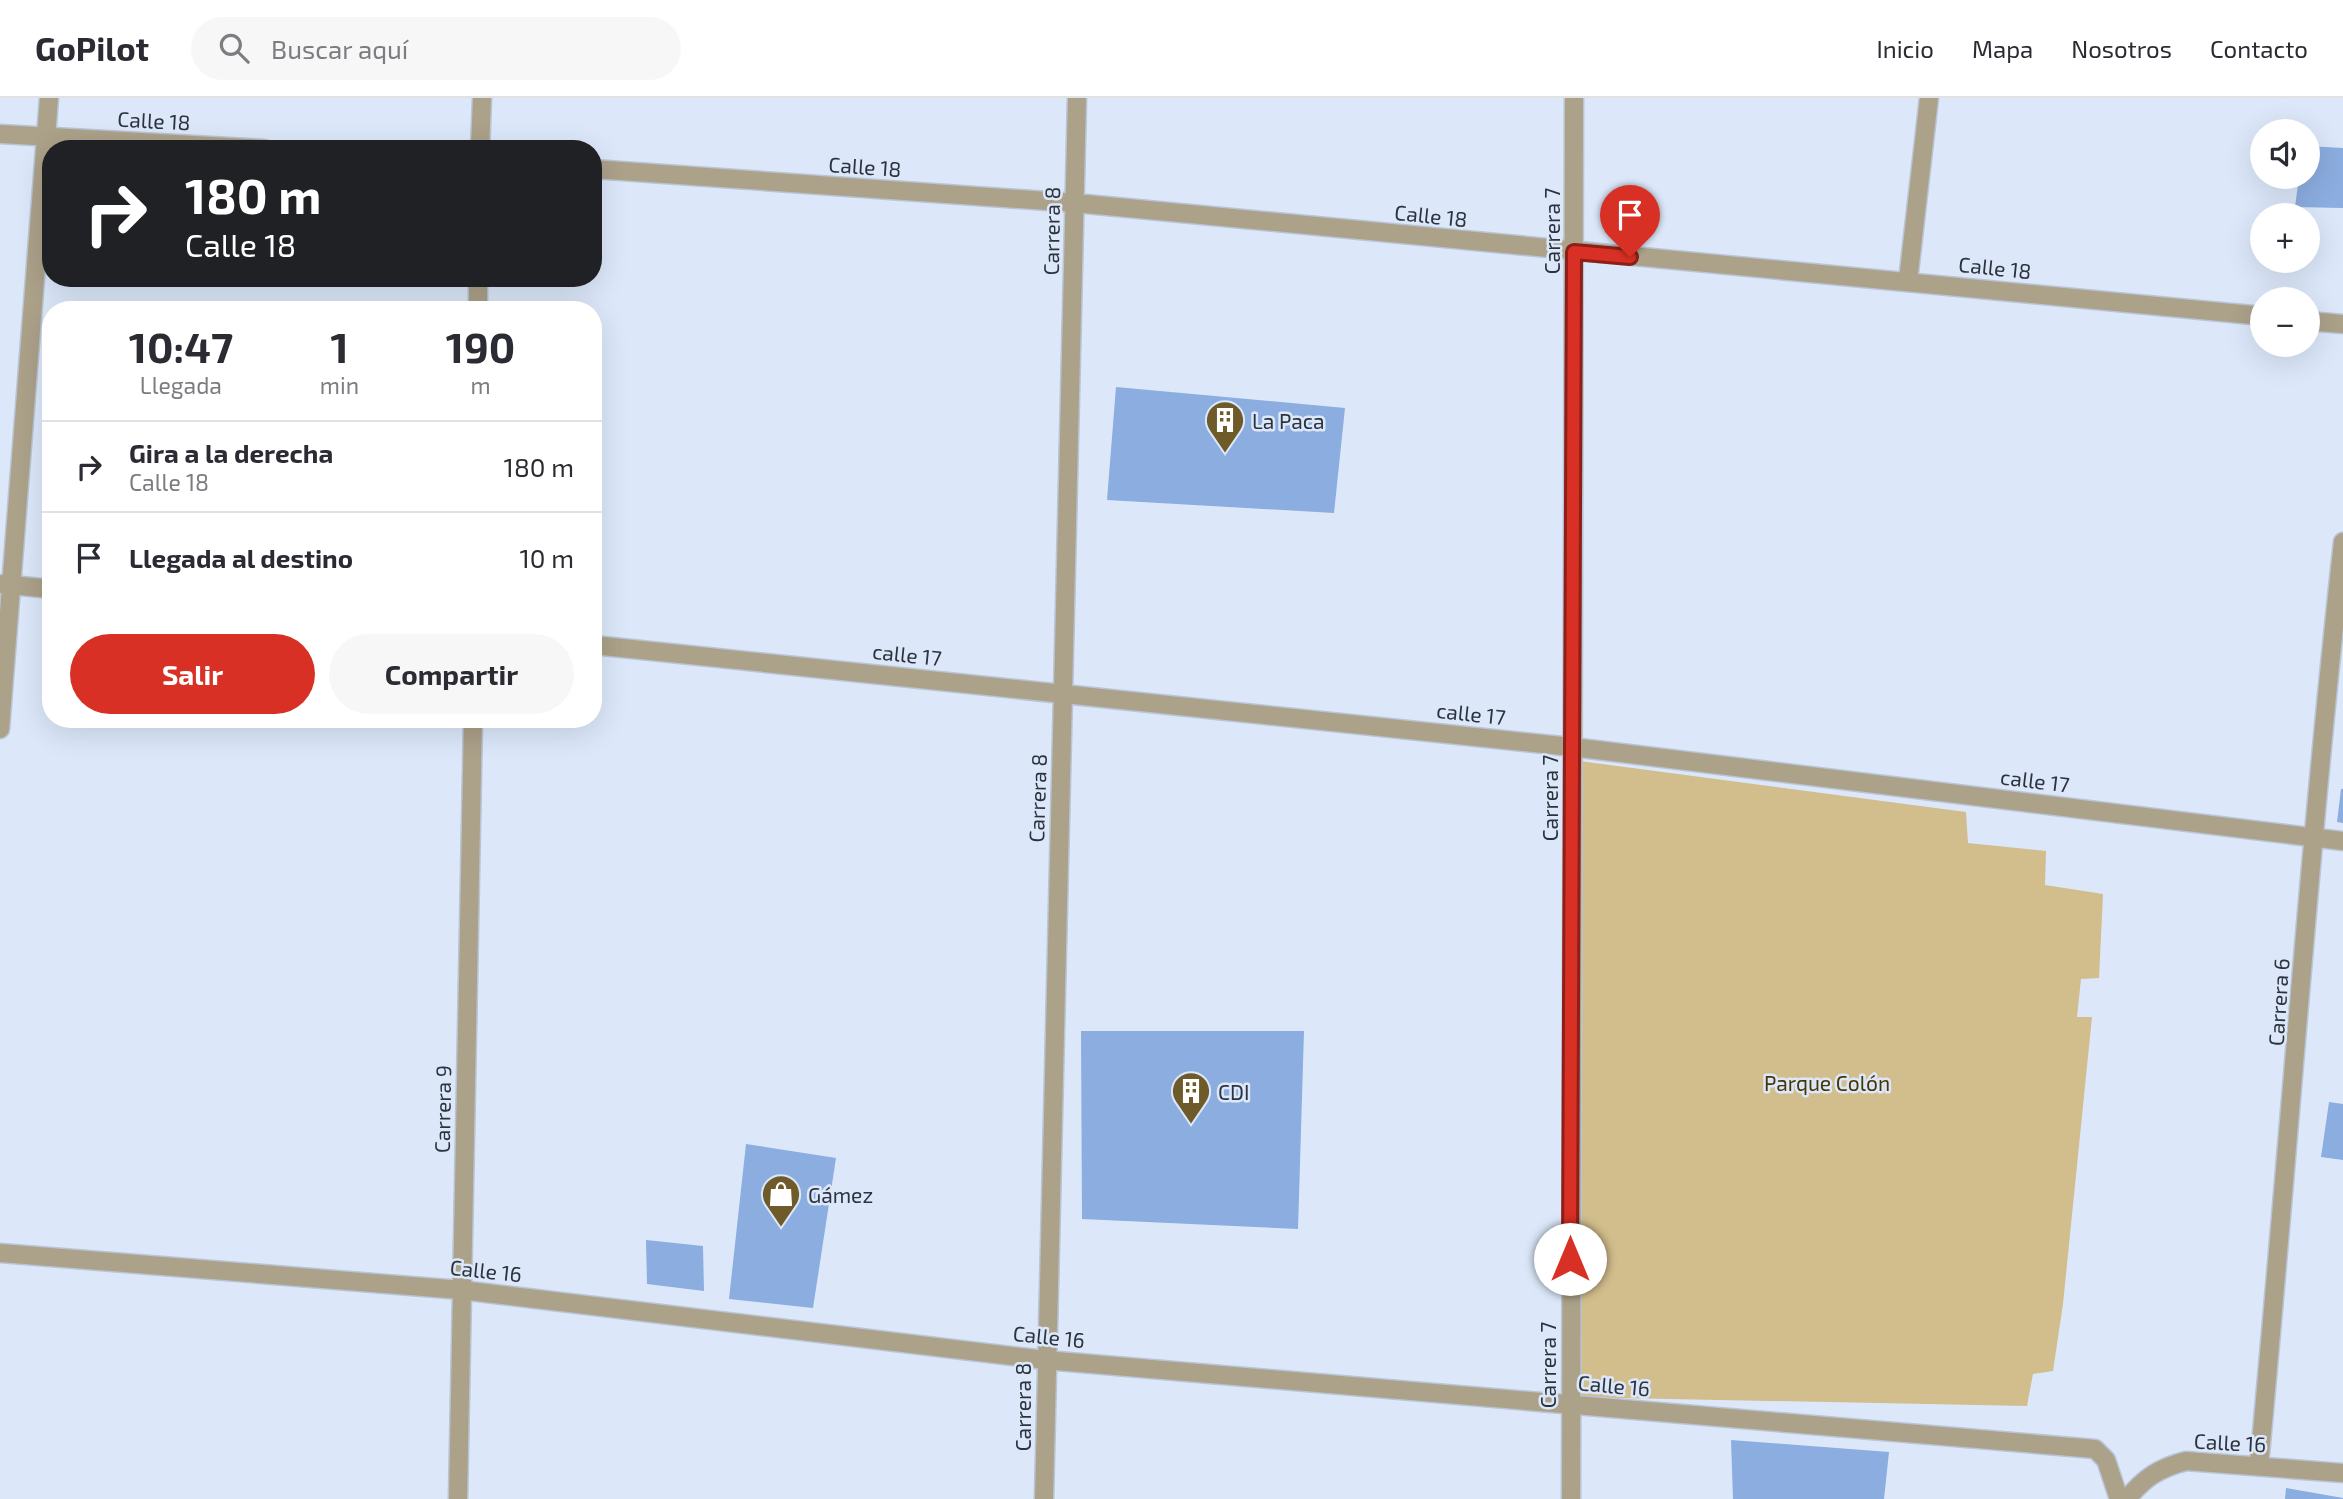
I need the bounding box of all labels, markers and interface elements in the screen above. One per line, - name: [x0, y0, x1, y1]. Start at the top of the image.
- search box: [191, 17, 681, 80]
- text: GoPilot: [35, 28, 149, 68]
- icon: search: [215, 29, 253, 67]
- text: Buscar aquí: [271, 33, 408, 64]
- text: Inicio: [1876, 34, 1934, 63]
- text: Mapa: [1972, 34, 2033, 63]
- text: Nosotros: [2071, 34, 2172, 63]
- text: Contacto: [2210, 34, 2308, 63]
- street label: Calle 18: [117, 106, 191, 134]
- map controls: [2250, 119, 2320, 357]
- button: sound: [2250, 119, 2320, 189]
- street label: Calle 18: [828, 151, 902, 181]
- text: 180 m: [185, 165, 321, 224]
- icon: right: [70, 168, 161, 259]
- pin: [1600, 185, 1660, 257]
- street label: Carrera 8: [1038, 186, 1064, 276]
- street label: Carrera 7: [1539, 187, 1564, 274]
- icon: arrive: [1611, 196, 1649, 234]
- street label: Calle 18: [1393, 199, 1469, 231]
- button: +: [2250, 203, 2320, 273]
- text: Calle 18: [185, 225, 296, 263]
- street label: Calle 18: [1957, 251, 2033, 283]
- button: −: [2250, 287, 2320, 357]
- text: 10:47: [129, 321, 233, 371]
- text: 1: [330, 321, 349, 371]
- text: 190: [446, 321, 515, 371]
- text: Llegada: [140, 371, 222, 399]
- text: min: [320, 371, 359, 399]
- text: m: [470, 371, 491, 399]
- building icon: La Paca: [1204, 399, 1246, 454]
- place label: La Paca: [1252, 408, 1325, 433]
- text: Gira a la derecha: [129, 437, 333, 468]
- icon: right: [70, 448, 108, 486]
- text: 180 m: [504, 451, 574, 482]
- text: Calle 18: [129, 468, 209, 496]
- icon: arrive: [70, 539, 108, 577]
- text: Llegada al destino: [129, 542, 353, 573]
- text: 10 m: [519, 542, 574, 573]
- button: Salir: [70, 634, 315, 714]
- button: Compartir: [329, 634, 574, 714]
- street label: calle 17: [871, 638, 943, 670]
- street label: calle 17: [1435, 697, 1507, 729]
- street label: Carrera 8: [1023, 753, 1051, 843]
- street label: Carrera 7: [1537, 754, 1562, 841]
- street label: calle 17: [1999, 763, 2071, 797]
- street label: Carrera 6: [2262, 957, 2294, 1047]
- street label: Carrera 9: [429, 1065, 455, 1153]
- building icon: CDI: [1170, 1070, 1212, 1125]
- park label: Parque Colón: [1764, 1070, 1890, 1095]
- place label: CDI: [1218, 1079, 1249, 1104]
- shop icon: Gámez: [760, 1173, 802, 1228]
- place label: Gámez: [808, 1182, 873, 1207]
- position arrow: [1533, 1222, 1607, 1296]
- street label: Calle 16: [449, 1254, 523, 1286]
- street label: Calle 16: [1012, 1320, 1086, 1352]
- street label: Carrera 7: [1535, 1321, 1560, 1408]
- street label: Carrera 8: [1010, 1363, 1035, 1451]
- street label: Calle 16: [1577, 1369, 1651, 1401]
- street label: Calle 16: [2193, 1428, 2267, 1456]

